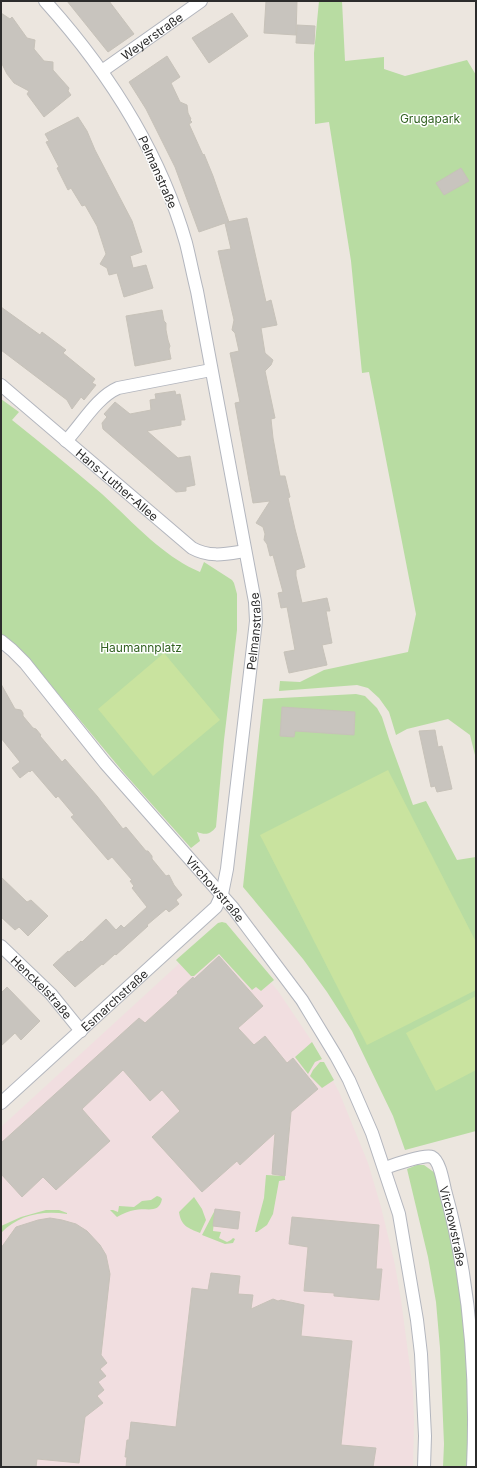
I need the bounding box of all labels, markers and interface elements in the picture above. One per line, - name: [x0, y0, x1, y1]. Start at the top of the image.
- street label: Weyerstraße: [118, 9, 186, 63]
- park label: Grugapark: [400, 111, 460, 126]
- street label: Pelmanstraße: [135, 133, 181, 211]
- street label: Hans-Luther-Allee: [73, 445, 162, 524]
- street label: Pelmanstraße: [243, 591, 264, 671]
- park label: Haumannplatz: [100, 640, 182, 655]
- street label: Virchowstraße: [183, 853, 248, 925]
- street label: Henckelstraße: [8, 952, 76, 1022]
- street label: Esmarchstraße: [78, 966, 151, 1034]
- street label: Virchowstraße: [437, 1184, 469, 1268]

